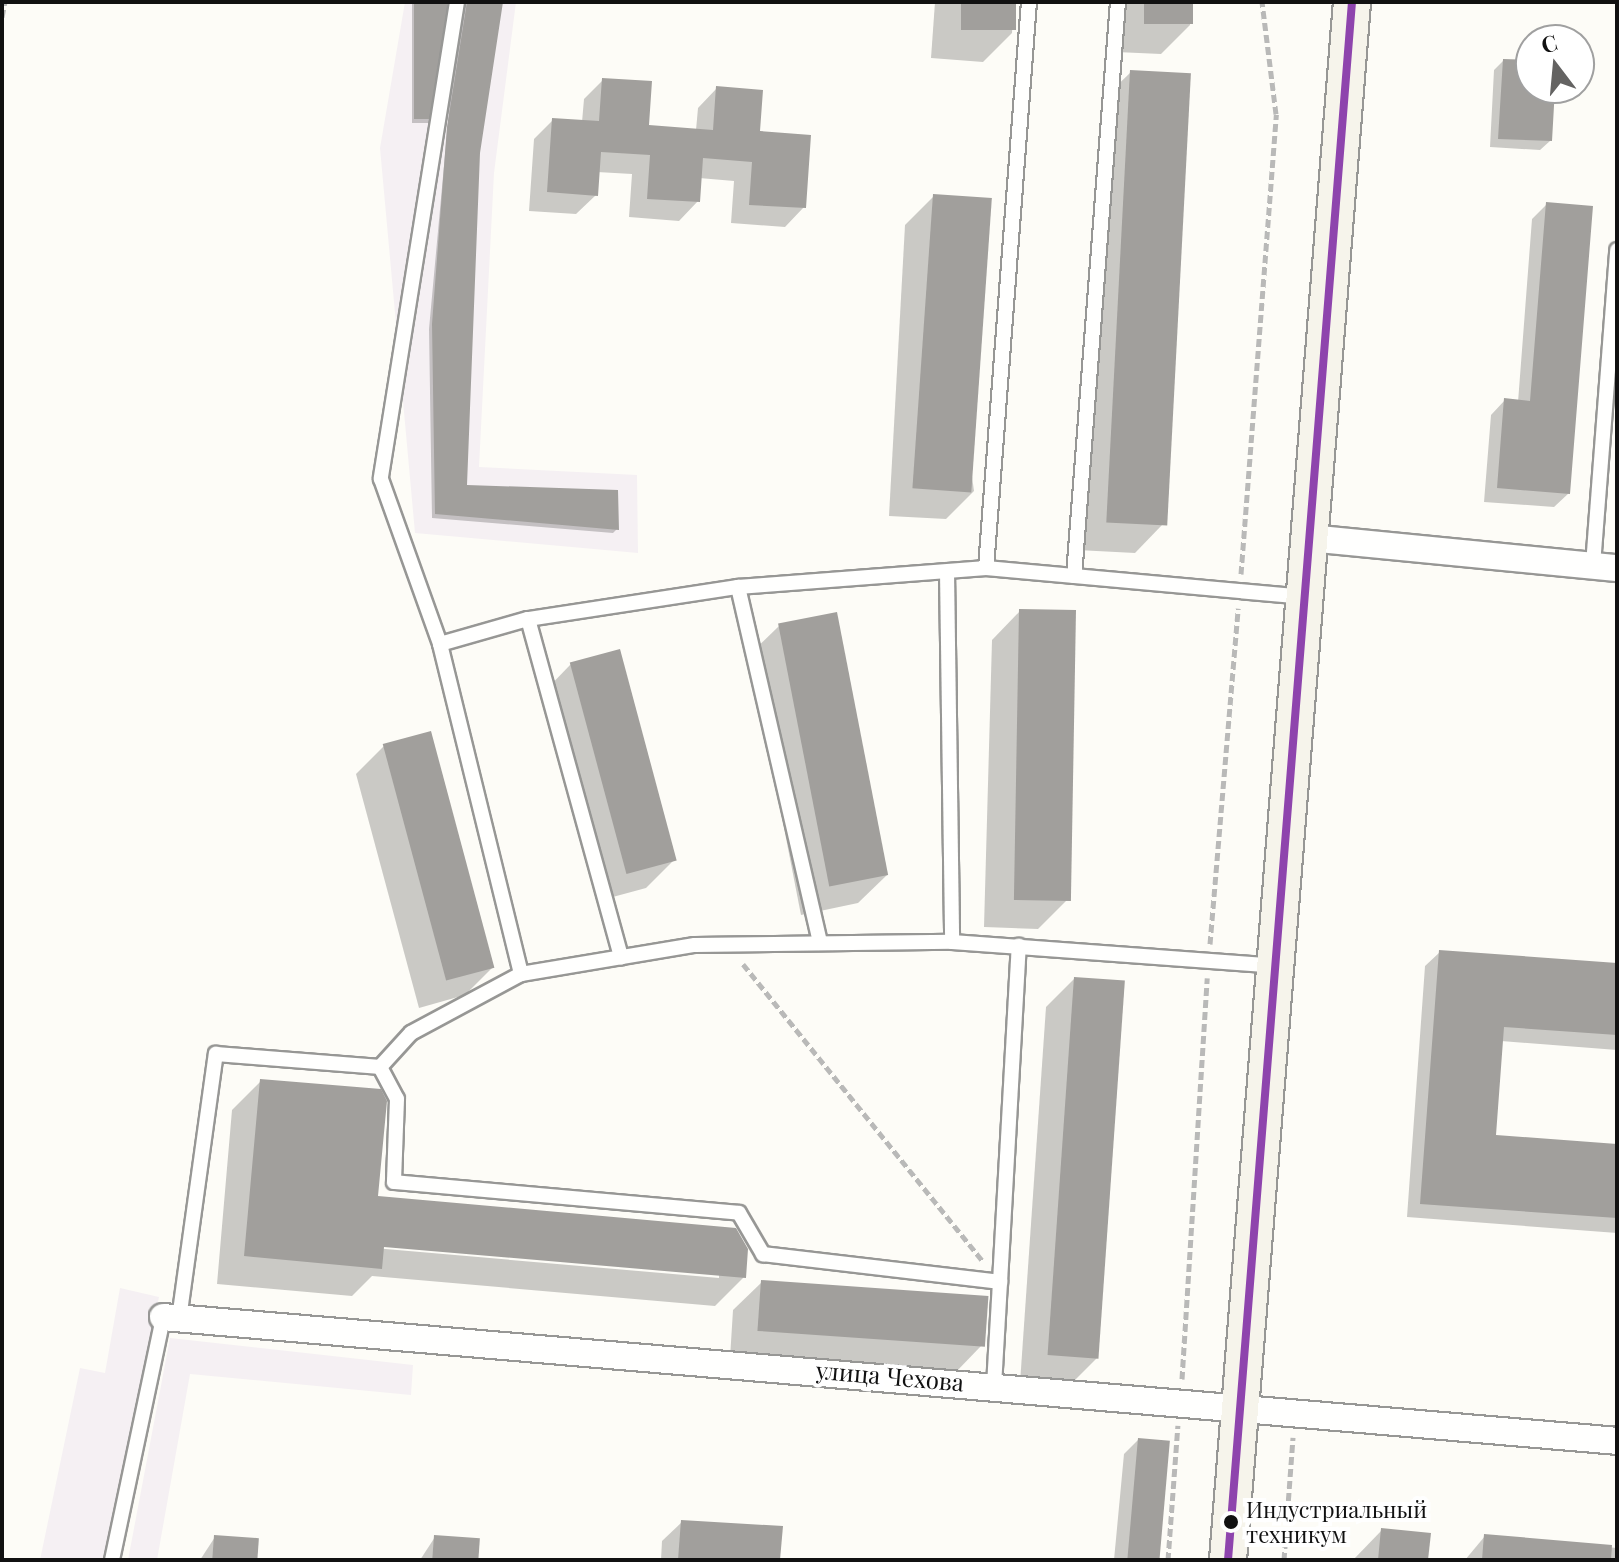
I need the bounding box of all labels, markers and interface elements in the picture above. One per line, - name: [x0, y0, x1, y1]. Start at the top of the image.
- north arrow: [1515, 24, 1595, 104]
- text: С: [1537, 26, 1561, 59]
- street label: улица Чехова: [815, 1355, 965, 1397]
- place label: Индустриальный техникум: [1246, 1496, 1427, 1548]
- marker: Индустриальный техникум: [1223, 1514, 1239, 1530]

